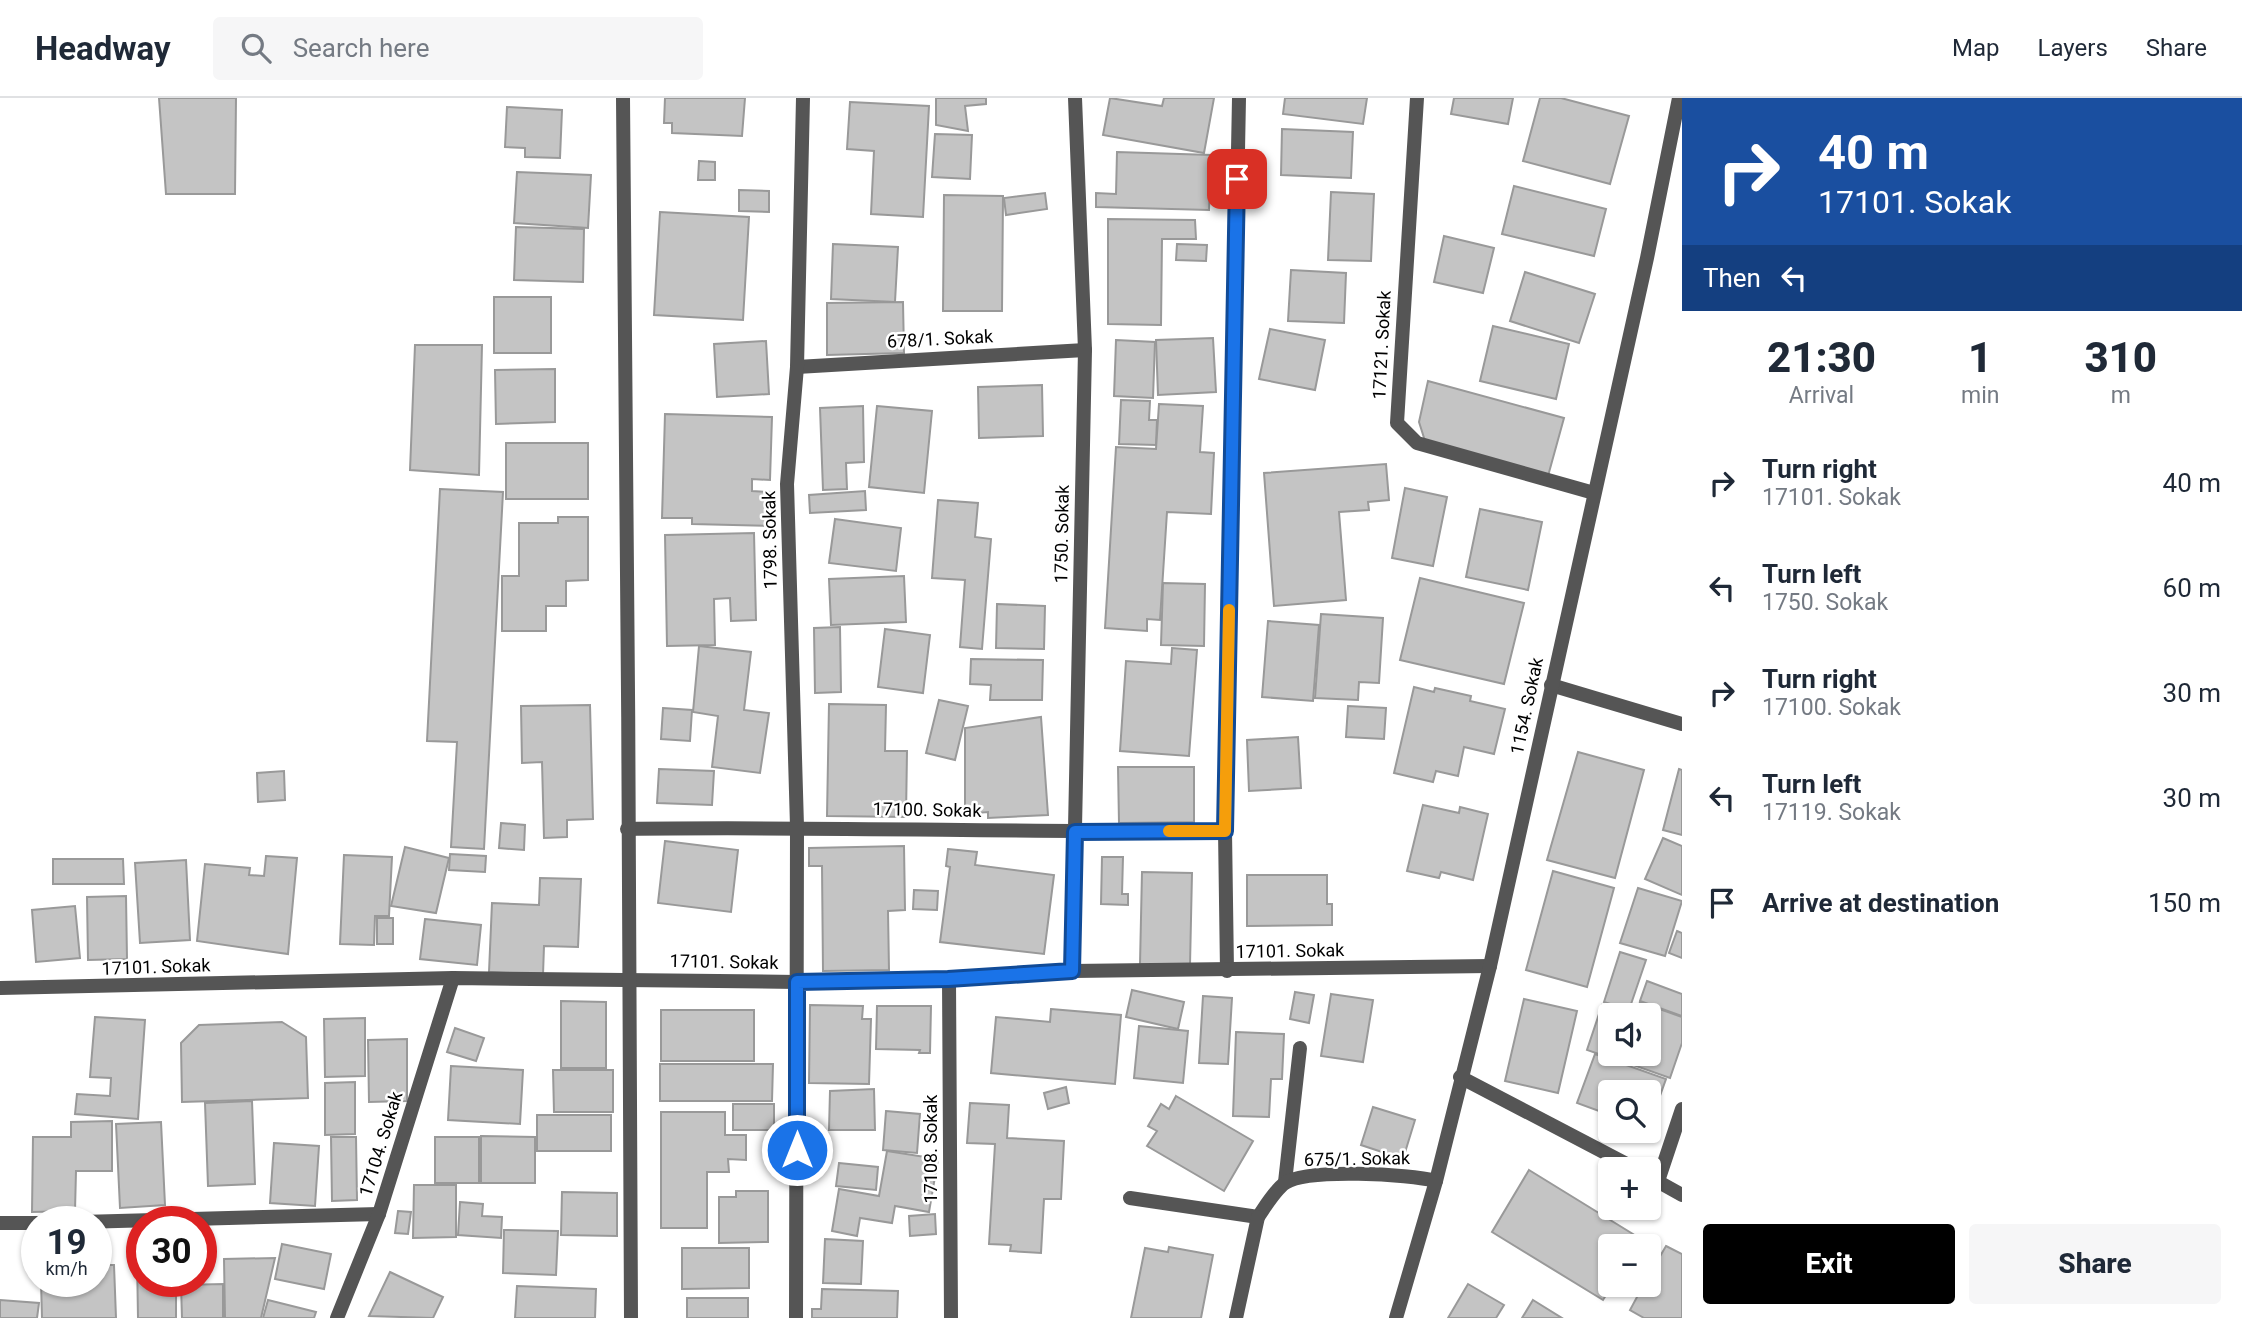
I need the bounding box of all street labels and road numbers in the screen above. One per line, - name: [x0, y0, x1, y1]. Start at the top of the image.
- street label: 17121. Sokak: [1368, 289, 1395, 400]
- street label: 678/1. Sokak: [886, 325, 994, 352]
- street label: 1750. Sokak: [1050, 484, 1073, 584]
- street label: 1798. Sokak: [758, 490, 781, 590]
- street label: 1154. Sokak: [1506, 655, 1547, 756]
- street label: 17100. Sokak: [872, 798, 982, 821]
- street label: 17101. Sokak: [1235, 939, 1345, 962]
- street label: 17101. Sokak: [669, 950, 779, 973]
- street label: 17101. Sokak: [101, 954, 212, 979]
- street label: 17104. Sokak: [355, 1088, 407, 1199]
- street label: 17108. Sokak: [920, 1094, 941, 1203]
- street label: 675/1. Sokak: [1304, 1147, 1411, 1170]

